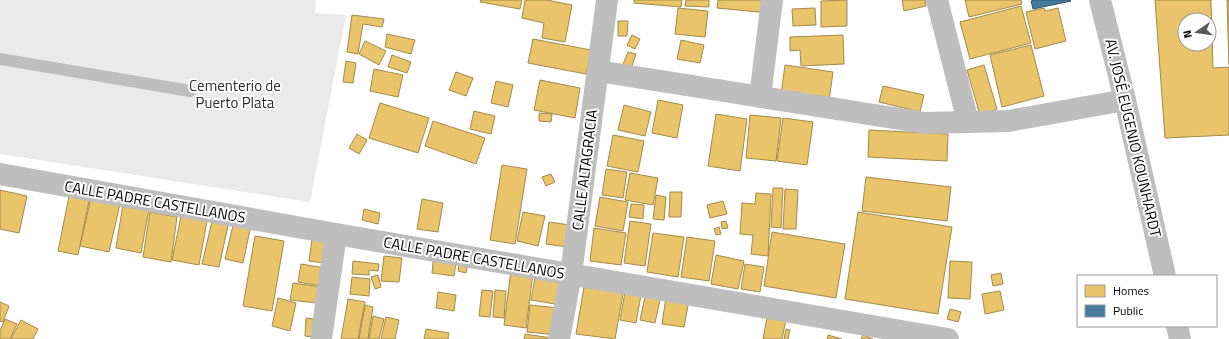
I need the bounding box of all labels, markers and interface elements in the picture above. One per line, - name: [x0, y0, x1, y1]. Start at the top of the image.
- north arrow: [1177, 12, 1217, 52]
- text: N: [1179, 29, 1196, 40]
- street label: AV. JOSÉ EUGENIO KOUNHARDT: [1099, 36, 1168, 239]
- park label: Cementerio de Puerto Plata: [189, 74, 281, 114]
- street label: CALLE ALTAGRACIA: [566, 108, 603, 232]
- street label: CALLE PADRE CASTELLANOS: [63, 174, 248, 229]
- street label: CALLE PADRE CASTELLANOS: [382, 230, 567, 285]
- legend: [1077, 275, 1217, 327]
- text: Homes: [1113, 281, 1149, 300]
- text: Public: [1113, 301, 1143, 320]

